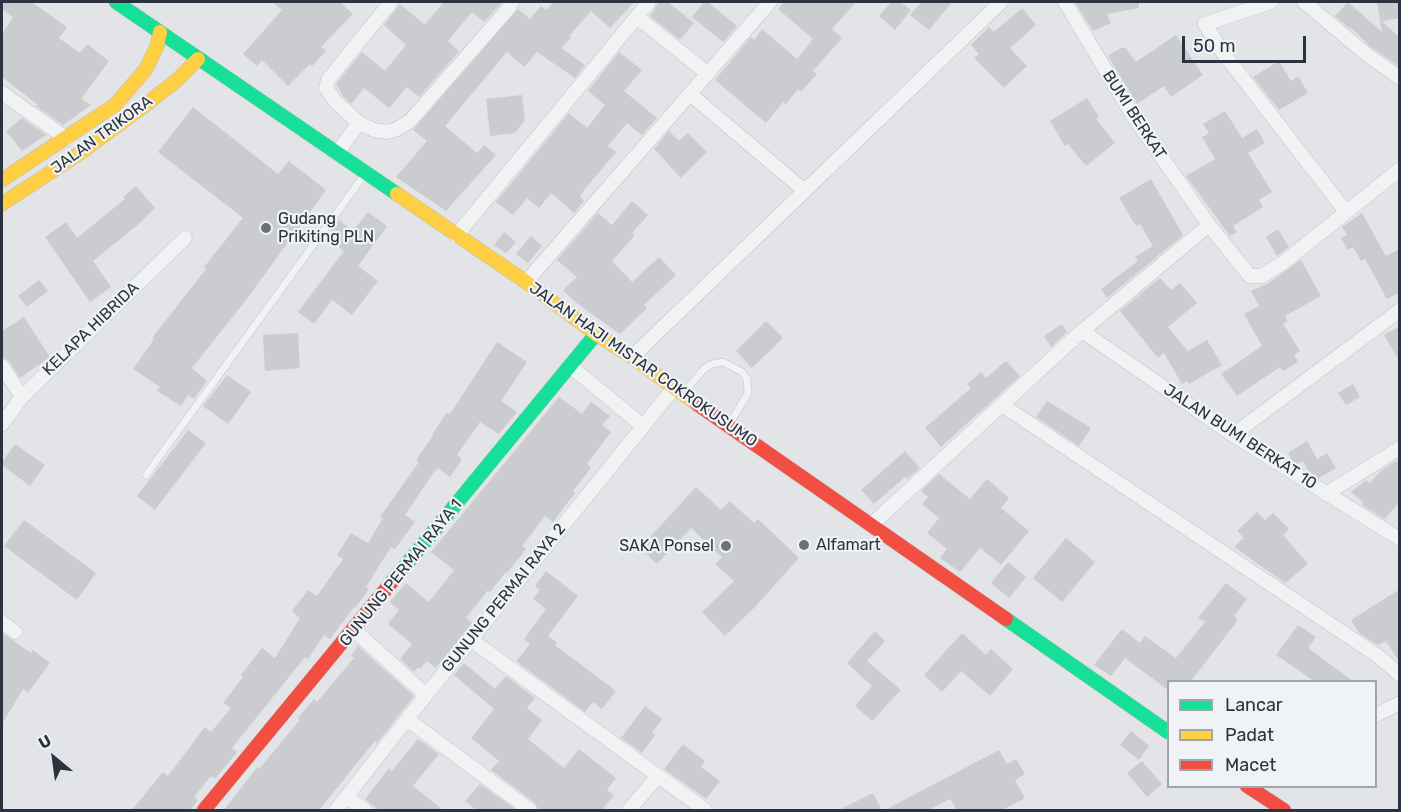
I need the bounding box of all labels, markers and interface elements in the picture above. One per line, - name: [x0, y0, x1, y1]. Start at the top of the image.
- scale bar: [1185, 24, 1310, 62]
- text: 50 m: [1193, 35, 1236, 57]
- street label: BUMI BERKAT: [1098, 67, 1170, 163]
- street label: JALAN TRIKORA: [48, 92, 156, 178]
- place label: Gudang Prikiting PLN: [278, 209, 374, 247]
- marker: Gudang Prikiting PLN: [259, 221, 273, 235]
- street label: KELAPA HIBRIDA: [39, 278, 143, 380]
- street label: JALAN HAJI MISTAR COKROKUSUMO: [525, 279, 761, 451]
- street label: JALAN BUMI BERKAT 10: [1160, 380, 1320, 494]
- street label: GUNUNG PERMAI RAYA 1: [336, 496, 466, 650]
- street label: GUNUNG PERMAI RAYA 2: [438, 520, 570, 676]
- place label: Alfamart: [816, 535, 881, 555]
- place label: SAKA Ponsel: [619, 536, 714, 556]
- marker: Alfamart: [797, 538, 811, 552]
- marker: SAKA Ponsel: [719, 539, 733, 553]
- legend: [1167, 680, 1377, 788]
- text: Lancar: [1225, 694, 1283, 716]
- text: Padat: [1225, 724, 1274, 746]
- north arrow: [24, 728, 84, 788]
- text: U: [35, 731, 55, 753]
- text: Macet: [1225, 754, 1276, 776]

